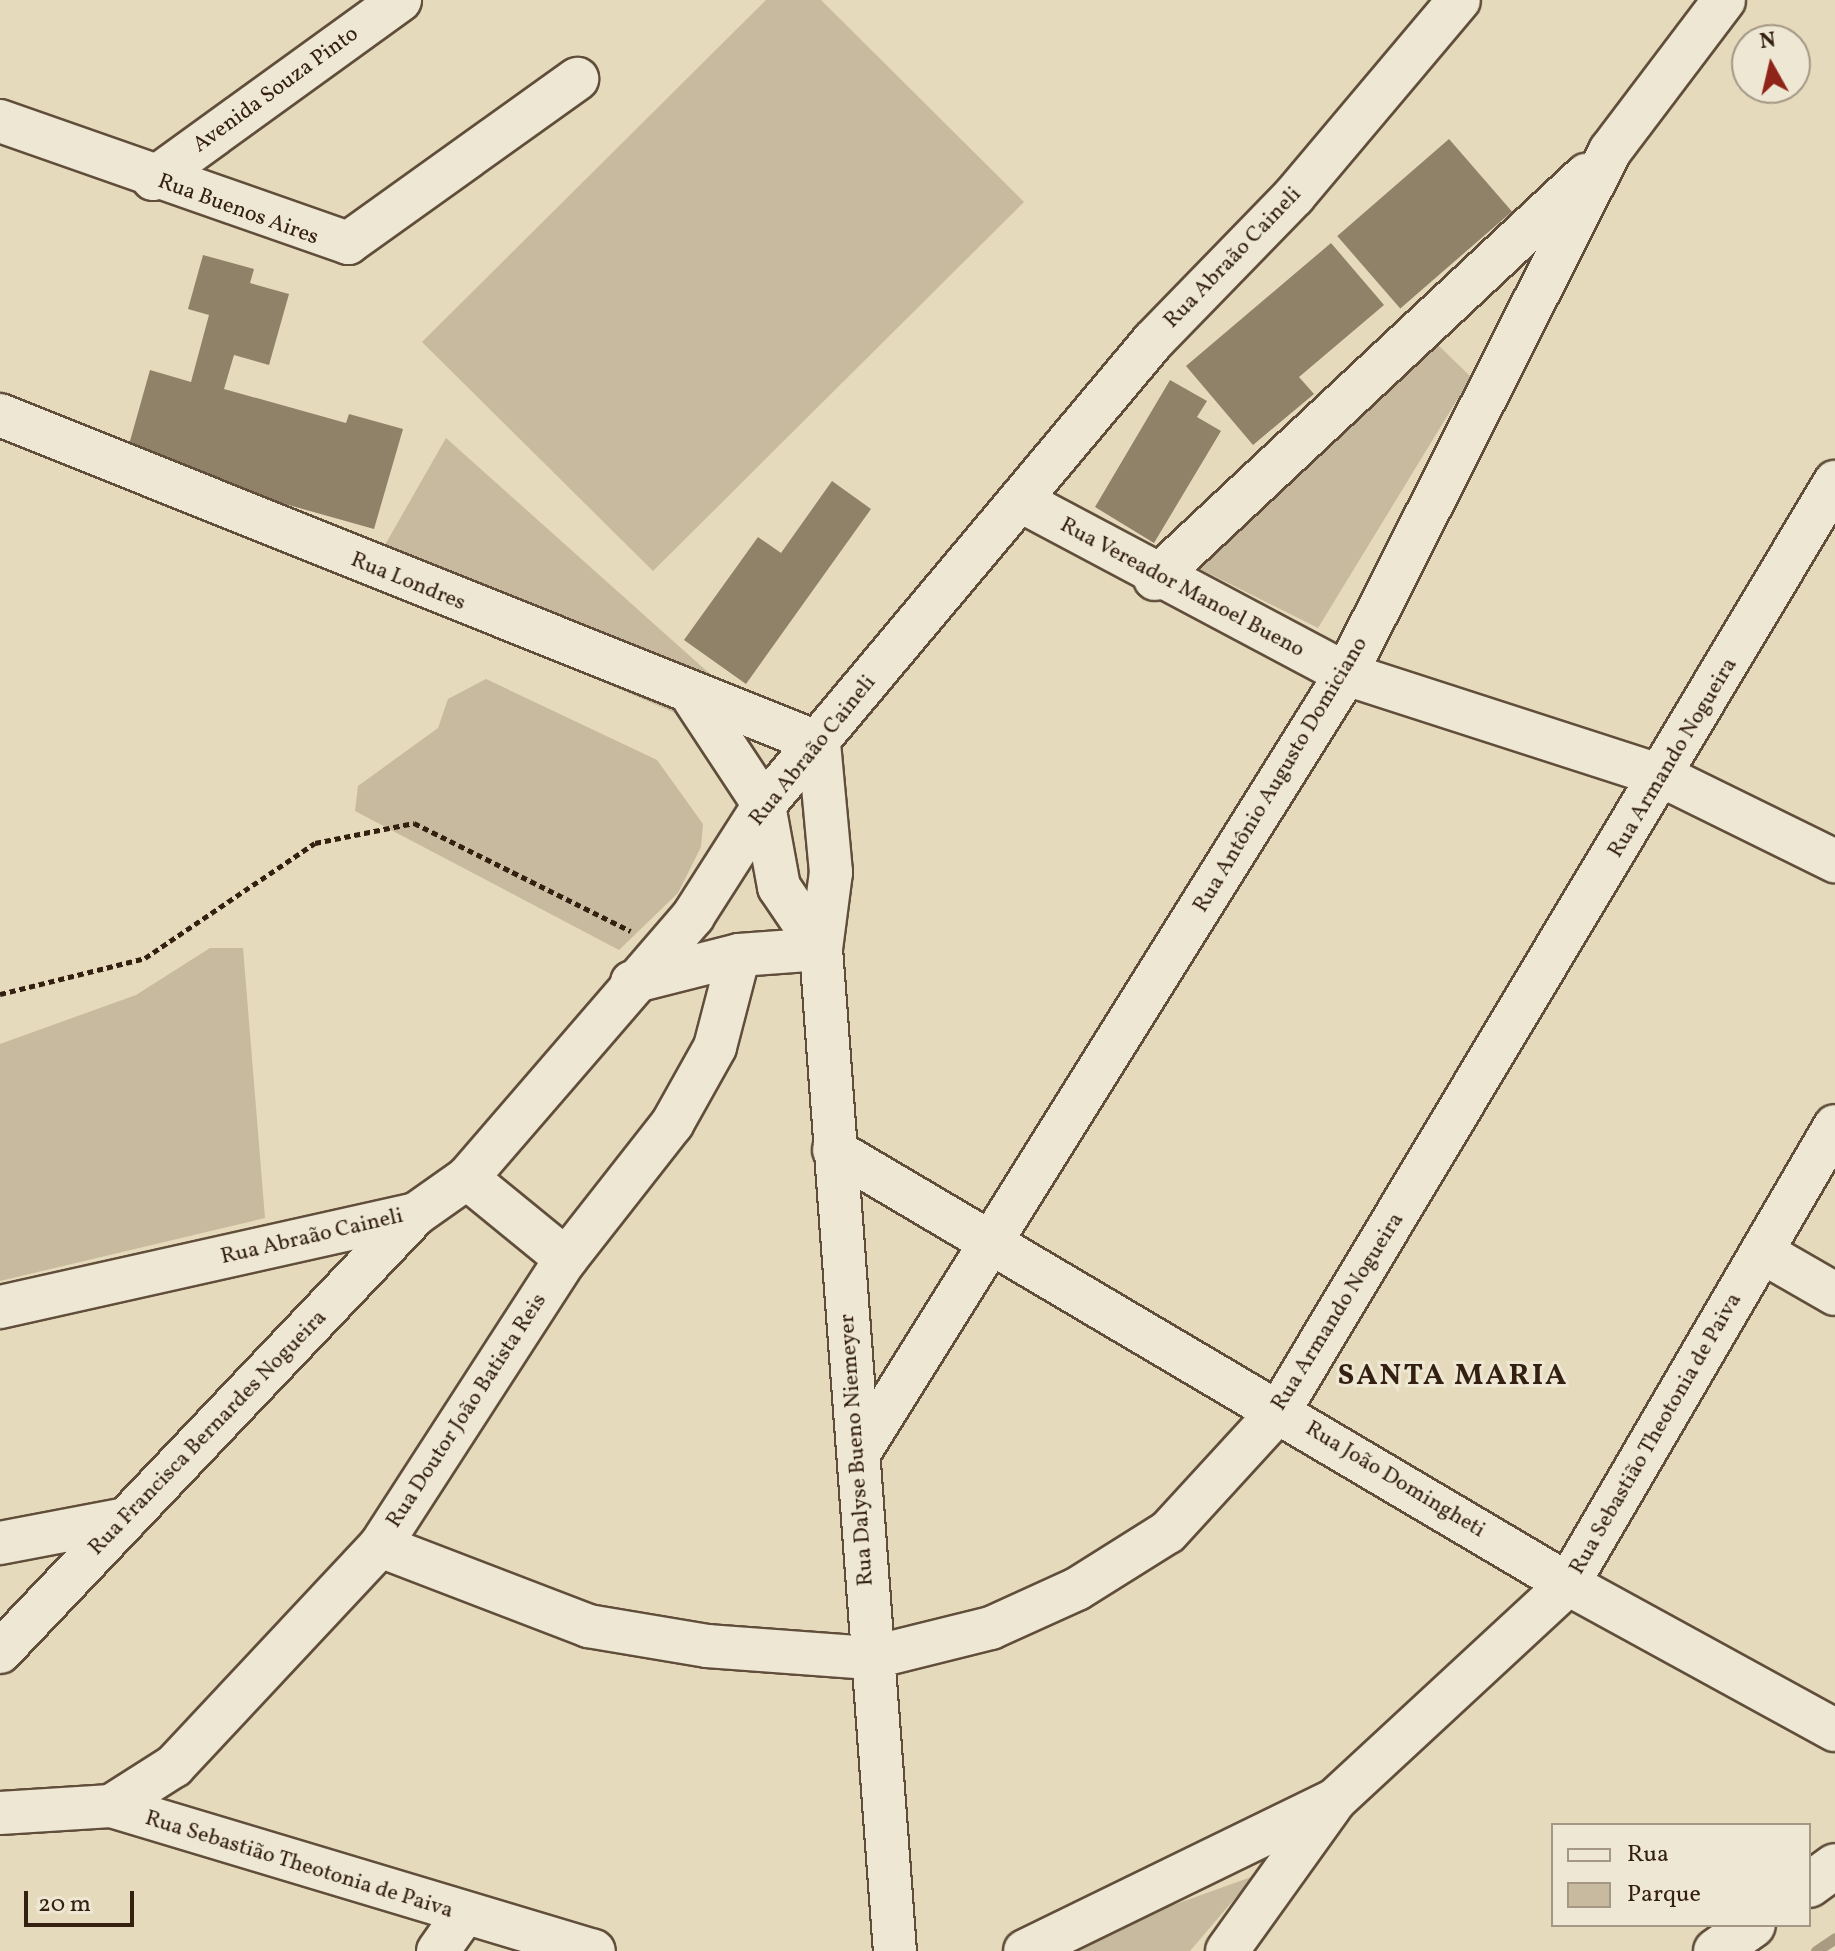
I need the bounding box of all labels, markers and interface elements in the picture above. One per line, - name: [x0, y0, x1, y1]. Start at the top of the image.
- street label: Avenida Souza Pinto: [188, 21, 364, 159]
- north arrow: [1731, 24, 1811, 104]
- text: N: [1758, 25, 1778, 58]
- street label: Rua Buenos Aires: [154, 169, 322, 251]
- street label: Rua Abraão Caineli: [1159, 182, 1307, 334]
- street label: Rua Vereador Manoel Bueno: [1055, 512, 1309, 664]
- street label: Rua Londres: [347, 547, 469, 617]
- street label: Rua Antônio Augusto Domiciano: [1188, 632, 1374, 918]
- street label: Rua Armando Nogueira: [1603, 653, 1743, 863]
- street label: Rua Abraão Caineli: [744, 670, 882, 832]
- street label: Rua Abraão Caineli: [218, 1203, 406, 1271]
- street label: Rua Armando Nogueira: [1266, 1208, 1410, 1416]
- street label: Rua Sebastião Theotonia de Paiva: [1564, 1288, 1748, 1580]
- street label: Rua Doutor João Batista Reis: [381, 1289, 553, 1533]
- street label: Rua Francisca Bernardes Nogueira: [84, 1305, 332, 1561]
- street label: Rua Dalyse Bueno Niemeyer: [834, 1313, 880, 1587]
- district label: SANTA MARIA: [1338, 1358, 1568, 1394]
- street label: Rua João Domingheti: [1300, 1416, 1490, 1544]
- street label: Rua Sebastião Theotonia de Paiva: [141, 1805, 457, 1925]
- legend: [1551, 1823, 1811, 1927]
- text: Rua: [1627, 1838, 1669, 1872]
- scale bar: [28, 1875, 138, 1925]
- text: Parque: [1627, 1878, 1701, 1912]
- text: 20 m: [38, 1888, 91, 1922]

